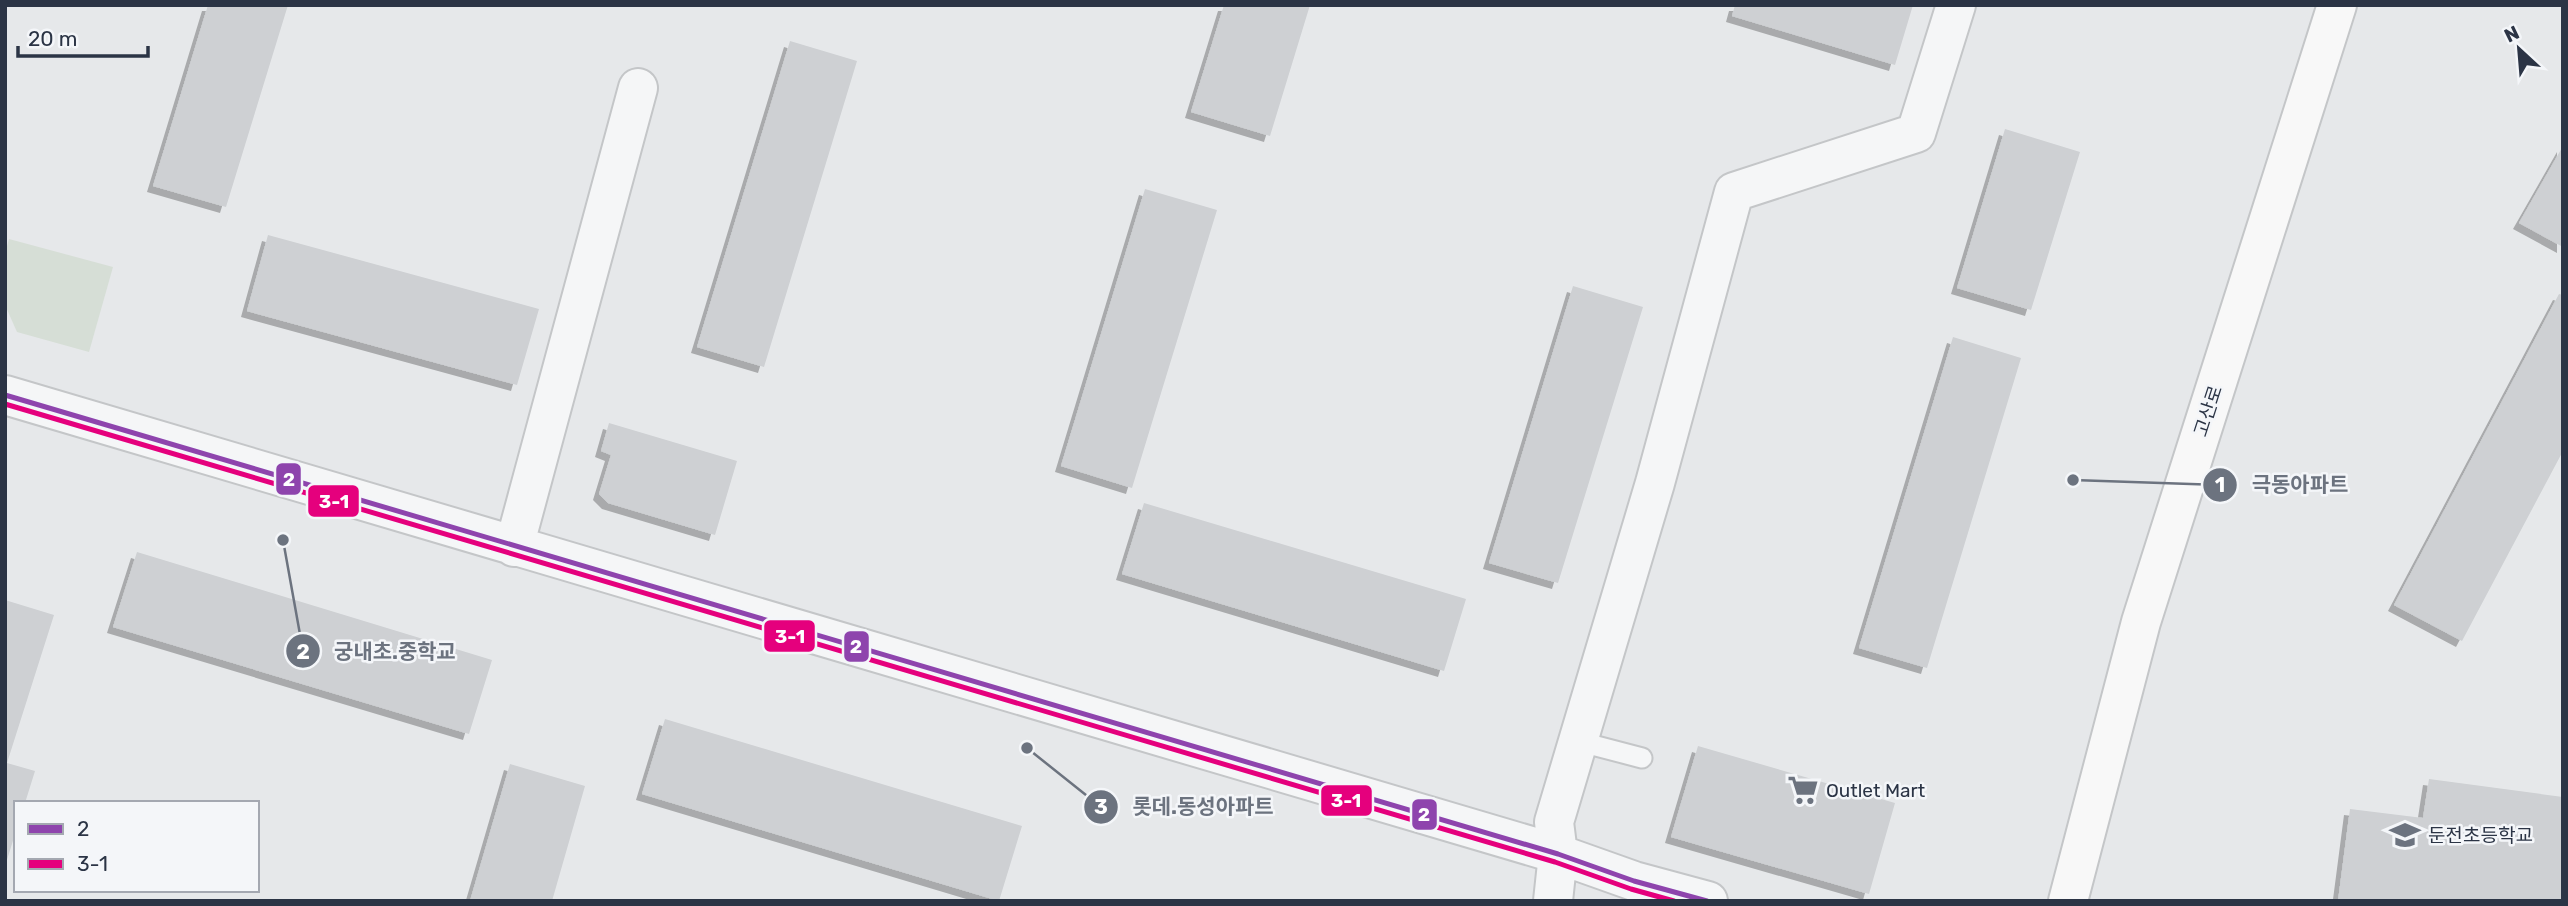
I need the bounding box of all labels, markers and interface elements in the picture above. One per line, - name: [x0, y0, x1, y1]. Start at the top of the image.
- scale bar: [18, 14, 147, 58]
- north arrow: [2484, 14, 2554, 84]
- text: N: [2501, 21, 2523, 48]
- text: 20 m: [28, 26, 77, 51]
- street label: 고산로: [2189, 383, 2227, 439]
- line badge: 2: [275, 462, 302, 496]
- callout: 극동아파트: [2203, 464, 2362, 506]
- text: 2: [283, 468, 295, 491]
- text: 1: [2215, 472, 2225, 497]
- text: 극동아파트: [2252, 472, 2348, 497]
- line badge: 3-1: [307, 484, 360, 518]
- text: 3-1: [319, 490, 349, 513]
- line badge: 3-1: [763, 619, 816, 653]
- text: 3-1: [775, 625, 805, 648]
- callout: 궁내초.중학교: [285, 630, 470, 672]
- line badge: 2: [843, 630, 870, 663]
- text: 2: [850, 635, 862, 658]
- text: 2: [296, 639, 310, 664]
- text: 궁내초.중학교: [334, 639, 456, 664]
- supermarket icon: Outlet Mart: [1786, 773, 1820, 807]
- place label: Outlet Mart: [1826, 779, 1926, 802]
- line badge: 3-1: [1320, 784, 1373, 817]
- callout: 롯데.동성아파트: [1084, 786, 1288, 828]
- text: 3-1: [1331, 789, 1361, 812]
- text: 3: [1094, 794, 1108, 819]
- text: 롯데.동성아파트: [1132, 794, 1274, 819]
- line badge: 2: [1411, 798, 1438, 831]
- legend: [14, 801, 259, 892]
- text: 2: [1418, 803, 1430, 826]
- text: 2: [77, 816, 89, 841]
- school or university icon: 둔전초등학교: [2388, 818, 2422, 852]
- place label: 둔전초등학교: [2428, 824, 2533, 847]
- text: 3-1: [77, 851, 108, 876]

